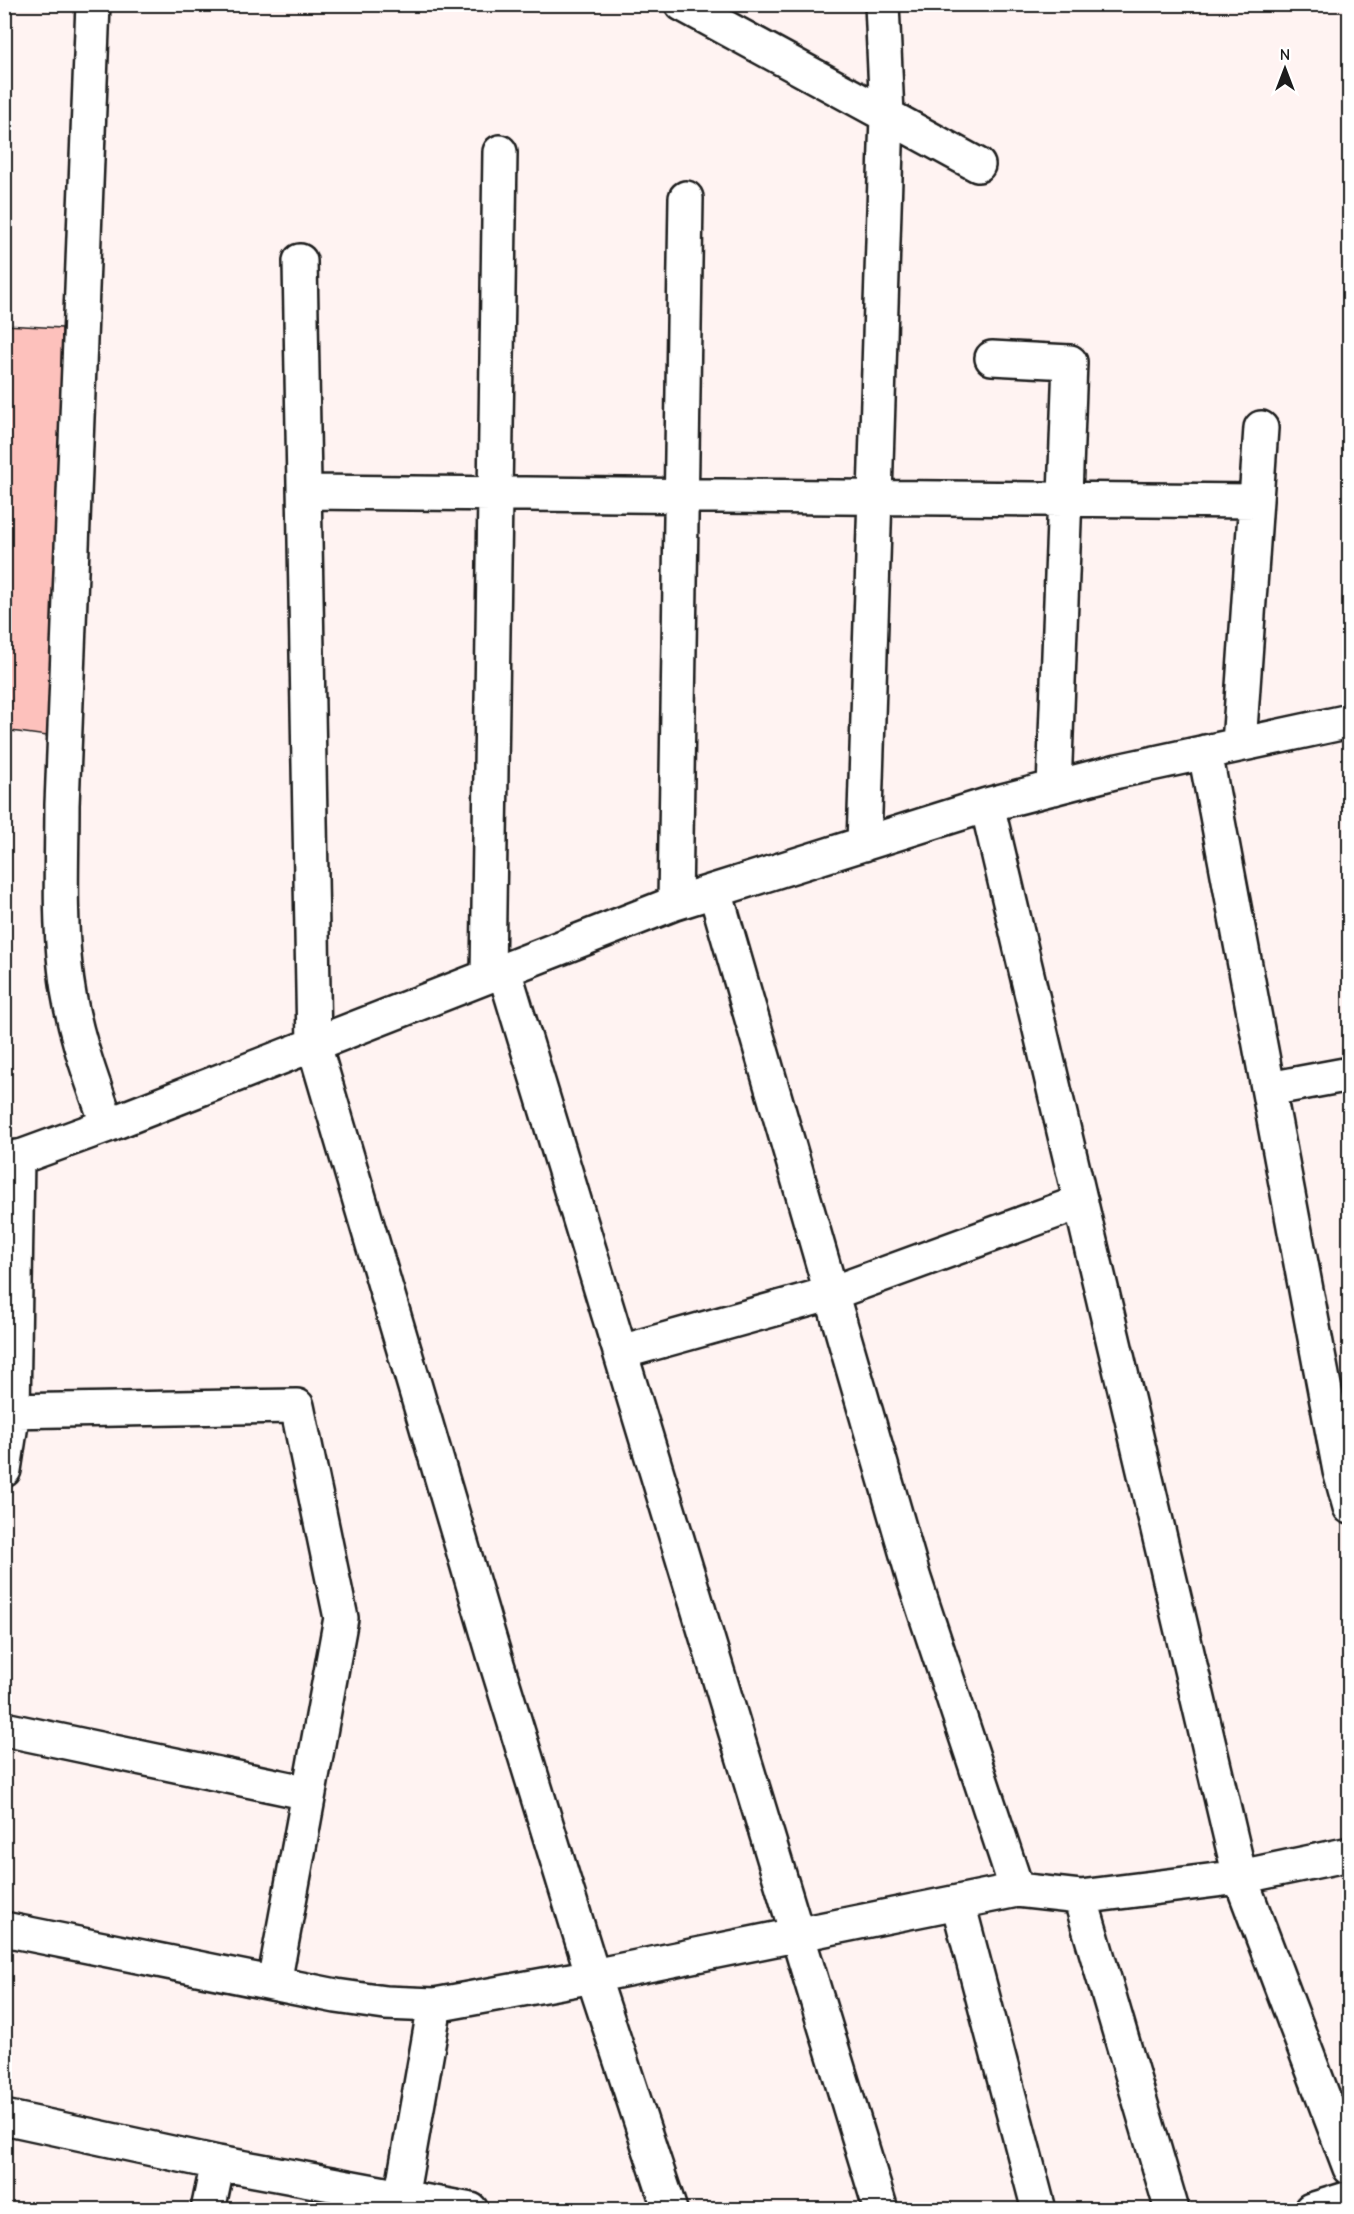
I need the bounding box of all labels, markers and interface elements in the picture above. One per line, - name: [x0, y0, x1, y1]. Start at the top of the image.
- north arrow: [1255, 39, 1315, 99]
- text: N: [1280, 46, 1290, 64]

